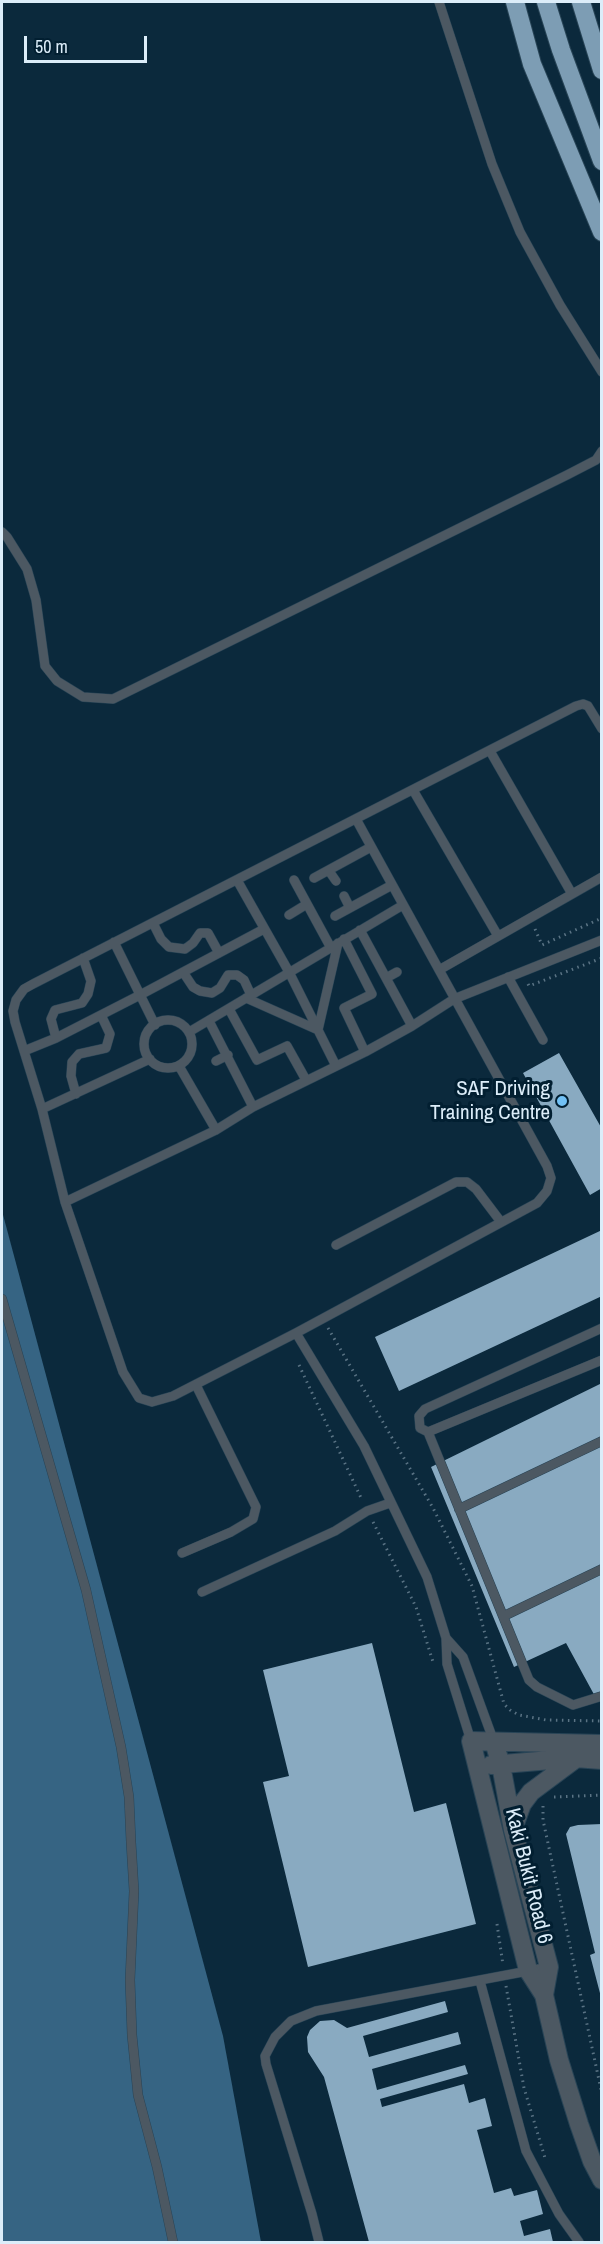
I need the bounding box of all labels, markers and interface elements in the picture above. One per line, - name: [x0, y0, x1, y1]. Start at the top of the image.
- scale bar: [27, 24, 150, 62]
- text: 50 m: [35, 34, 68, 59]
- place label: SAF Driving Training Centre: [430, 1076, 550, 1126]
- marker: SAF Driving Training Centre: [555, 1094, 569, 1108]
- street label: Kaki Bukit Road 6: [499, 1806, 557, 1946]

